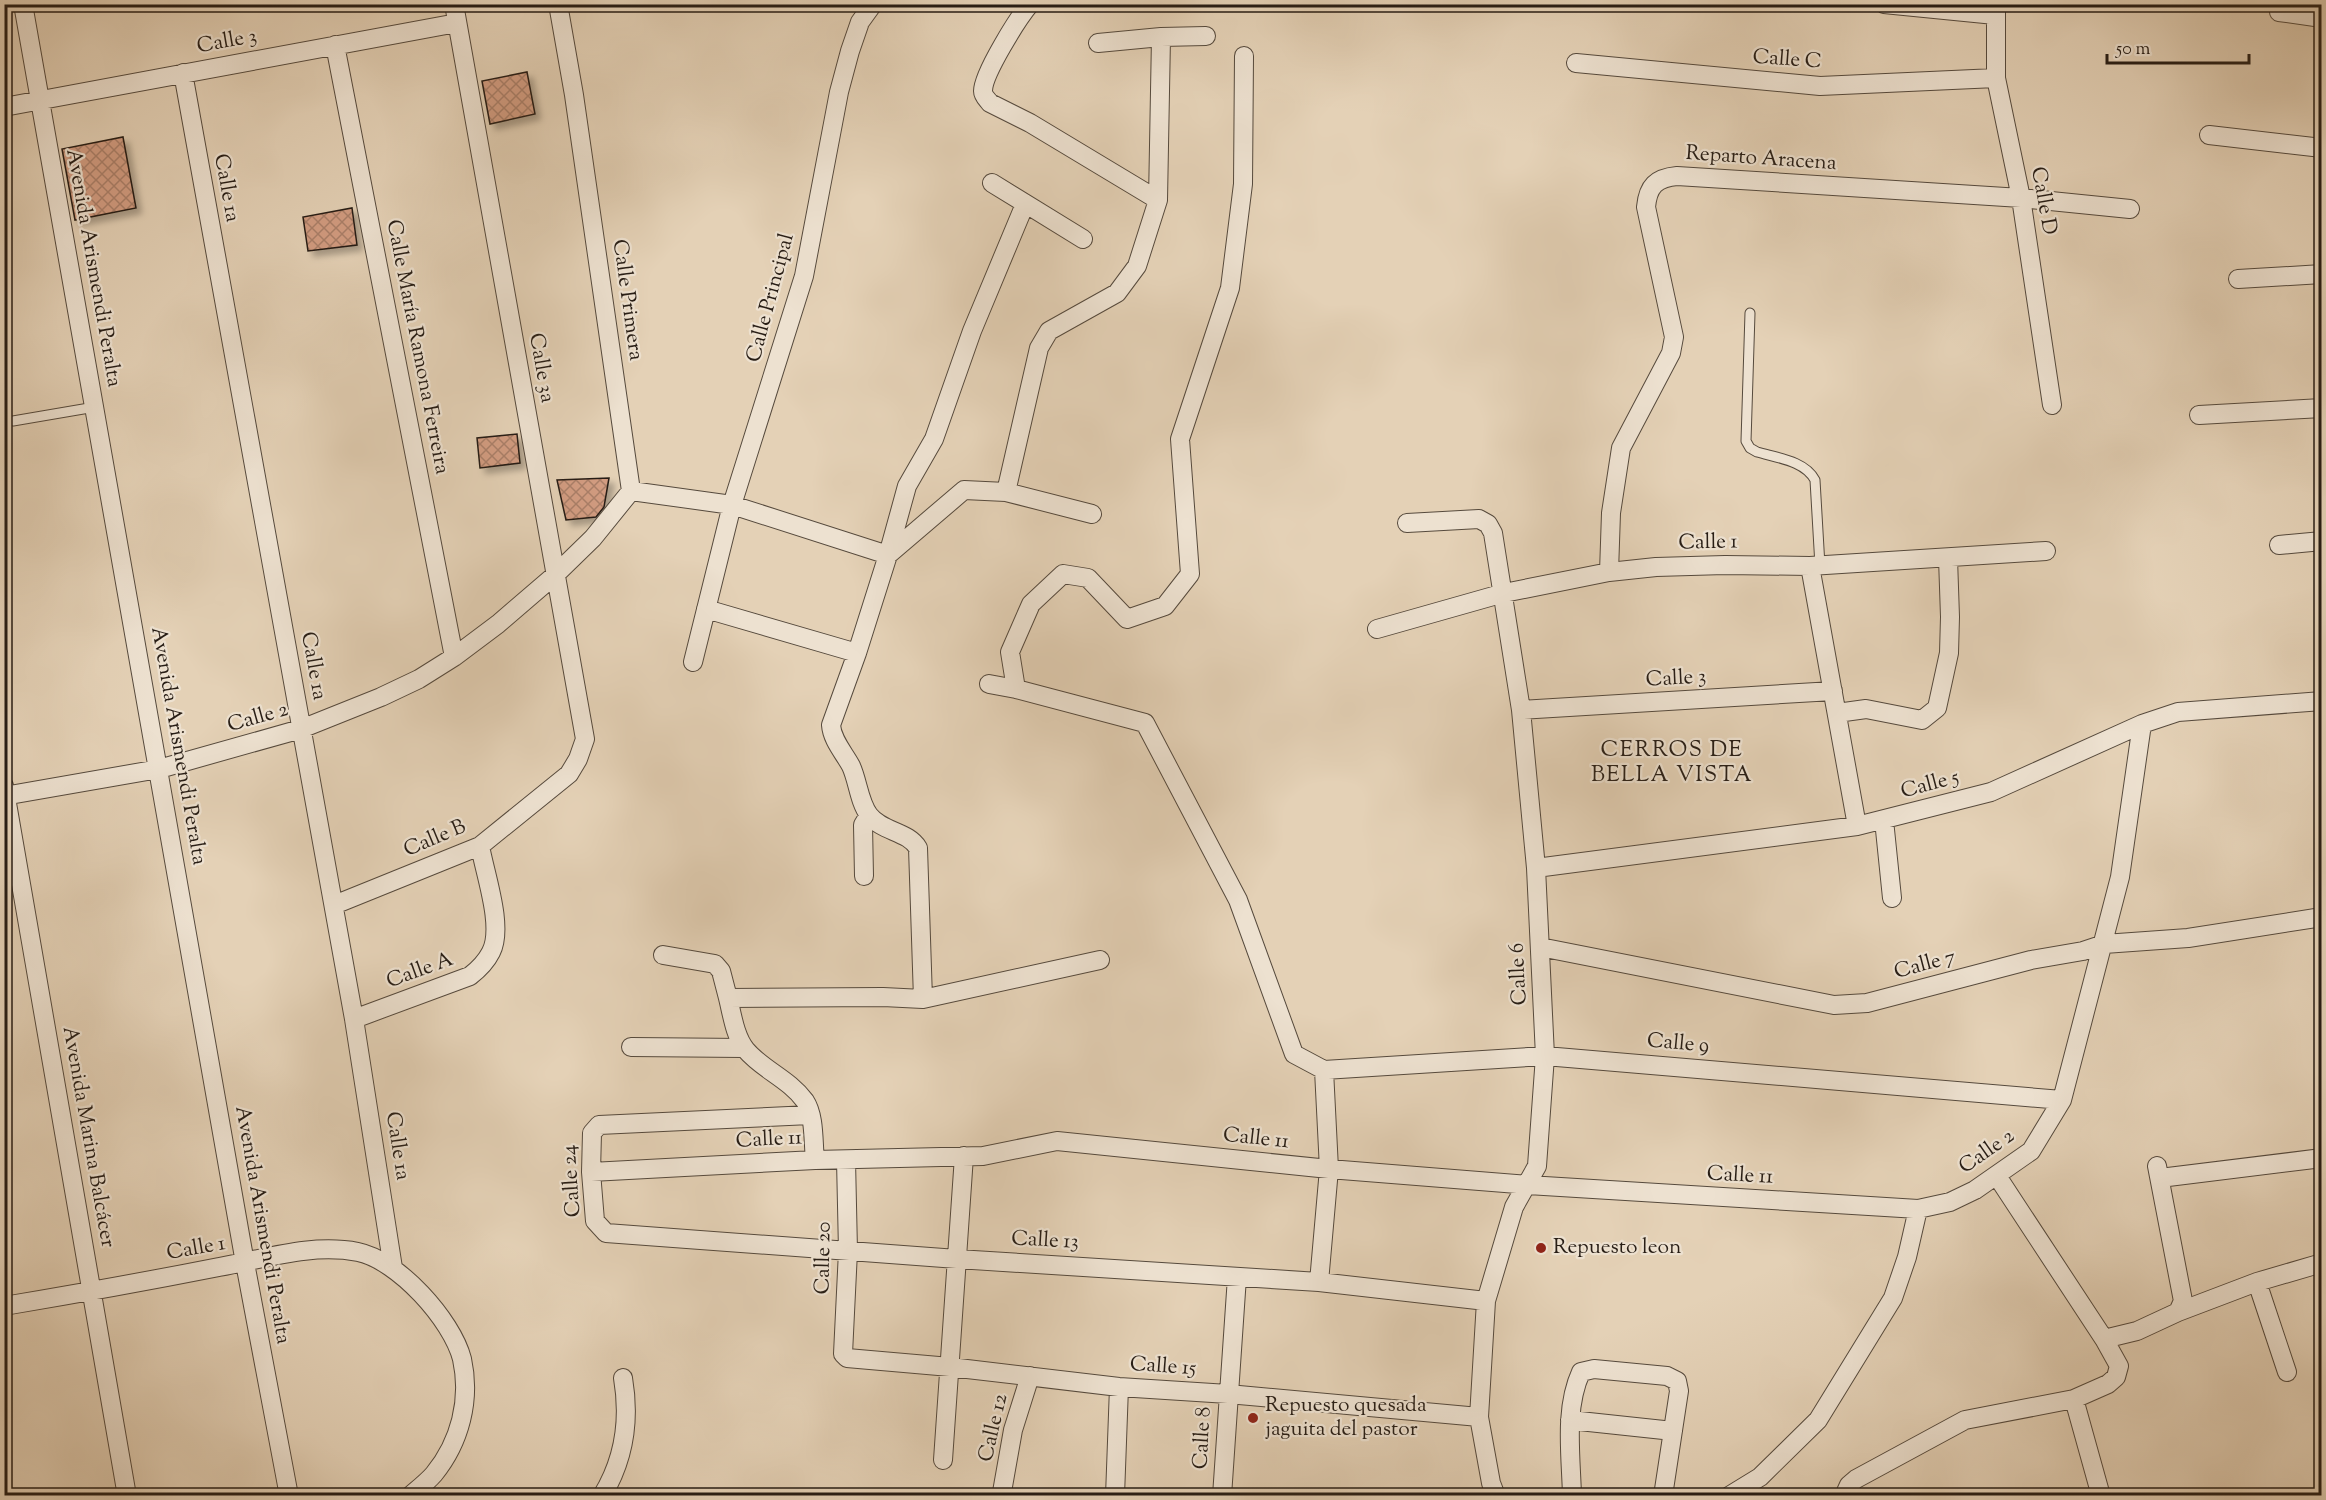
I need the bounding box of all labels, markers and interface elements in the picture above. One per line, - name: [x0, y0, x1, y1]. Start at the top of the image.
- street label: Calle 3: [195, 22, 259, 62]
- scale bar: [2107, 27, 2250, 65]
- text: 50 m: [2115, 37, 2151, 63]
- street label: Calle C: [1752, 43, 1822, 77]
- street label: Reparto Aracena: [1684, 139, 1838, 179]
- street label: Avenida Arismendi Peralta: [57, 147, 129, 390]
- street label: Calle 1a: [205, 151, 247, 225]
- street label: Calle D: [2022, 165, 2064, 237]
- street label: Calle María Ramona Ferreira: [378, 217, 456, 477]
- street label: Calle Principal: [739, 230, 803, 366]
- street label: Calle Primera: [604, 238, 650, 363]
- street label: Calle 3a: [520, 331, 562, 406]
- street label: Calle 1: [1678, 527, 1738, 559]
- street label: Avenida Arismendi Peralta: [142, 625, 214, 868]
- street label: Calle 1a: [292, 629, 334, 703]
- street label: Calle 3: [1645, 662, 1707, 696]
- street label: Calle 2: [224, 695, 292, 741]
- district label: CERROS DE BELLA VISTA: [1591, 735, 1753, 792]
- street label: Calle 5: [1897, 763, 1963, 807]
- street label: Calle B: [399, 812, 471, 866]
- street label: Calle 6: [1502, 942, 1536, 1006]
- street label: Calle 7: [1891, 942, 1960, 988]
- street label: Calle A: [382, 945, 458, 997]
- street label: Avenida Marina Balcácer: [54, 1024, 122, 1250]
- street label: Calle 9: [1646, 1026, 1710, 1062]
- street label: Avenida Arismendi Peralta: [226, 1104, 298, 1347]
- street label: Calle 1a: [377, 1110, 417, 1183]
- street label: Calle 11: [1221, 1121, 1291, 1157]
- street label: Calle 2: [1953, 1122, 2021, 1182]
- street label: Calle 11: [735, 1123, 803, 1157]
- street label: Calle 24: [555, 1144, 589, 1218]
- street label: Calle 11: [1706, 1159, 1774, 1193]
- street label: Calle 20: [808, 1221, 840, 1295]
- street label: Calle 13: [1010, 1224, 1080, 1258]
- street label: Calle 1: [164, 1229, 228, 1269]
- place label: Repuesto leon: [1553, 1233, 1681, 1263]
- marker: Repuesto leon: [1534, 1241, 1548, 1255]
- street label: Calle 15: [1129, 1350, 1197, 1384]
- street label: Calle 12: [972, 1391, 1016, 1465]
- place label: Repuesto quesada jaguita del pastor: [1265, 1391, 1427, 1445]
- street label: Calle 8: [1186, 1406, 1220, 1470]
- marker: Repuesto quesada jaguita del pastor: [1246, 1411, 1260, 1425]

